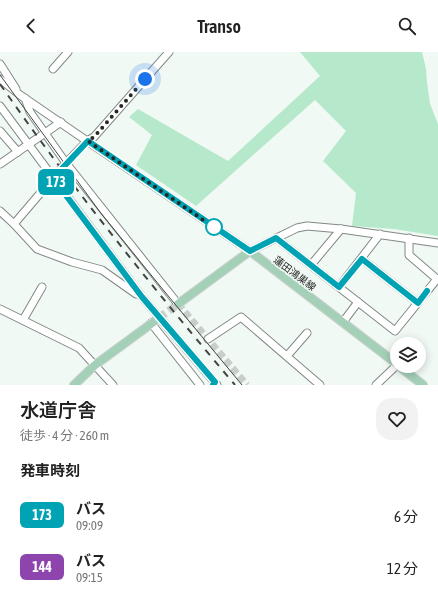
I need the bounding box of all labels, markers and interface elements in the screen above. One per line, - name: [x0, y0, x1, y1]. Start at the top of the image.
- icon: back: [20, 15, 42, 37]
- icon: search: [396, 15, 418, 37]
- text: Transo: [197, 16, 241, 37]
- your location: [135, 69, 155, 89]
- line badge: 173: [33, 169, 79, 195]
- text: 173: [46, 174, 66, 190]
- unlabelled marker: [205, 218, 223, 236]
- street label: 蓮田鴻巣線: [271, 254, 318, 293]
- map controls: [390, 337, 426, 373]
- button: layers: [390, 337, 426, 373]
- button: heart: [376, 398, 418, 440]
- text: 水道庁舎: [20, 399, 96, 421]
- text: 徒歩 · 4 分 · 260 m: [20, 428, 109, 443]
- text: 発車時刻: [20, 462, 80, 479]
- text: バス: [76, 500, 106, 517]
- text: 173: [32, 507, 52, 523]
- text: 6 分: [394, 508, 418, 525]
- text: 09:09: [76, 518, 103, 533]
- text: バス: [76, 552, 106, 569]
- text: 144: [32, 559, 52, 575]
- text: 12 分: [387, 560, 418, 577]
- text: 09:15: [76, 570, 103, 585]

